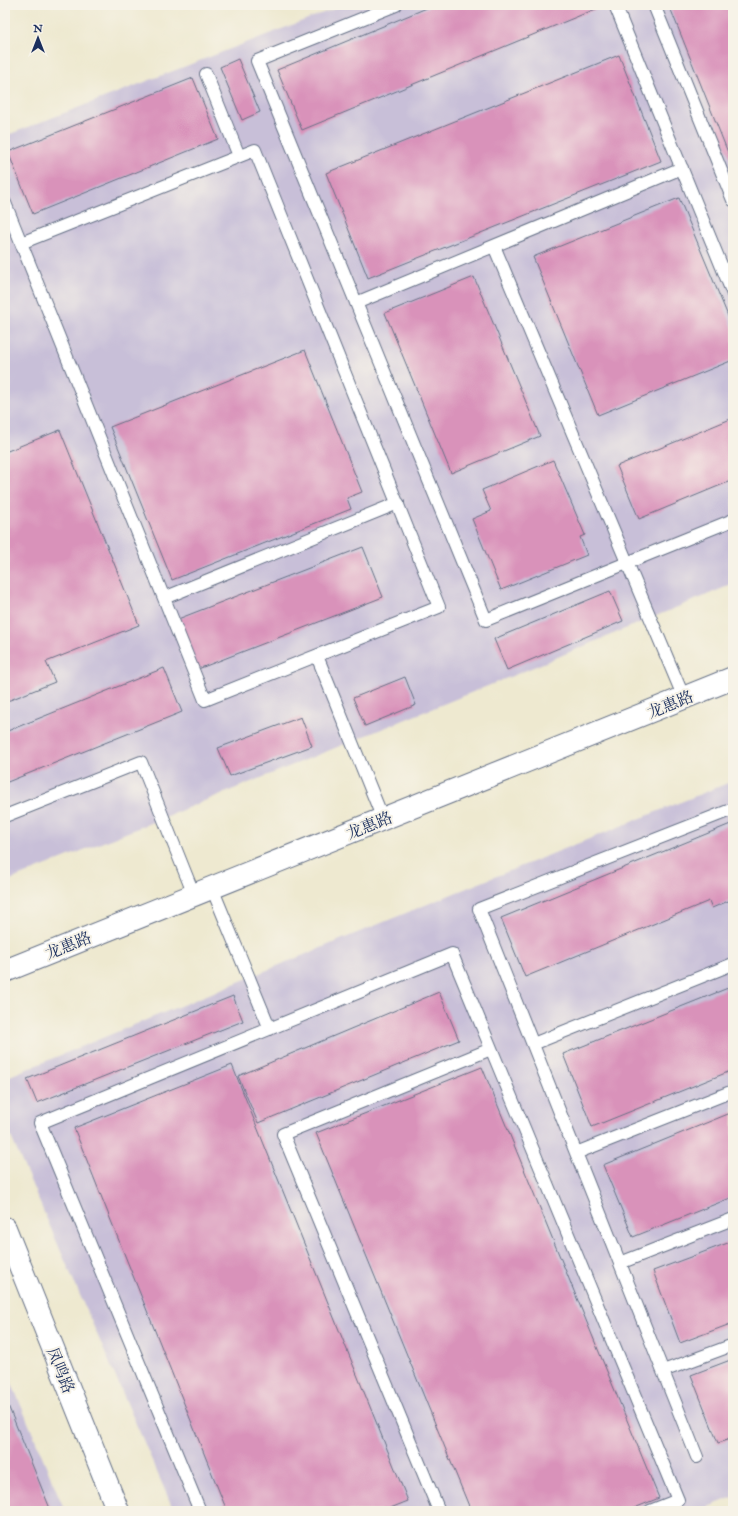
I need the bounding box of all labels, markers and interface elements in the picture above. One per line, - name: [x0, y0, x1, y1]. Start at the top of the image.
- north arrow: [18, 18, 58, 58]
- text: N: [32, 22, 43, 36]
- street label: 龙惠路: [645, 688, 697, 724]
- street label: 龙惠路: [344, 809, 396, 845]
- street label: 龙惠路: [43, 929, 95, 965]
- street label: 凤鸣路: [41, 1345, 77, 1397]

